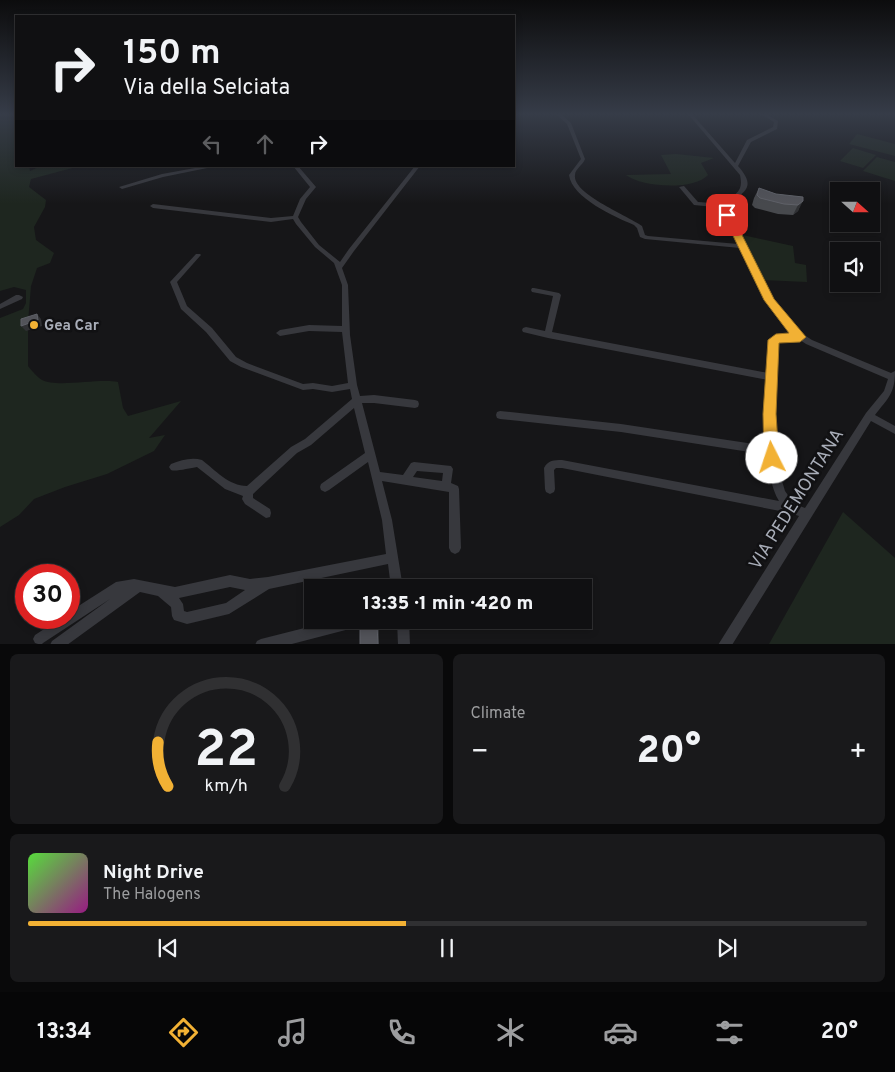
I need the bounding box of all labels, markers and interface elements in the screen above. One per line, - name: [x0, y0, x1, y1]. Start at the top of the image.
- text: 150 m: [123, 32, 221, 76]
- icon: right: [40, 35, 105, 100]
- text: Via della Selciata: [123, 75, 290, 102]
- icon: left: [198, 130, 226, 158]
- icon: ahead: [251, 130, 279, 158]
- icon: right: [304, 130, 332, 158]
- north arrow: [830, 182, 880, 232]
- map controls: [830, 182, 880, 292]
- pin: [706, 194, 748, 236]
- icon: arrive: [713, 201, 741, 229]
- button: sound: [830, 242, 880, 292]
- place label: Gea Car: [44, 317, 100, 336]
- marker: Gea Car: [28, 319, 40, 331]
- street label: VIA PEDEMONTANA: [745, 425, 850, 575]
- position arrow: [745, 431, 797, 483]
- speed limit sign: 30: [15, 564, 80, 629]
- text: 13:35 · 1 min · 420 m: [363, 592, 533, 616]
- text: Climate: [471, 704, 525, 724]
- text: 22: [194, 719, 258, 785]
- text: 20°: [637, 728, 701, 777]
- text: −: [471, 735, 489, 771]
- text: +: [849, 735, 867, 771]
- text: km/h: [205, 775, 248, 798]
- text: Night Drive: [103, 861, 204, 885]
- text: The Halogens: [103, 885, 201, 905]
- icon: previous: [154, 934, 182, 962]
- icon: pause: [433, 934, 461, 962]
- icon: next: [713, 934, 741, 962]
- icon: directions: [166, 1015, 201, 1050]
- icon: music: [275, 1015, 310, 1050]
- icon: phone: [384, 1015, 419, 1050]
- icon: climate: [493, 1015, 528, 1050]
- icon: car: [603, 1015, 638, 1050]
- icon: filters: [712, 1015, 747, 1050]
- text: 13:34: [37, 1019, 92, 1046]
- text: 20°: [821, 1019, 858, 1046]

